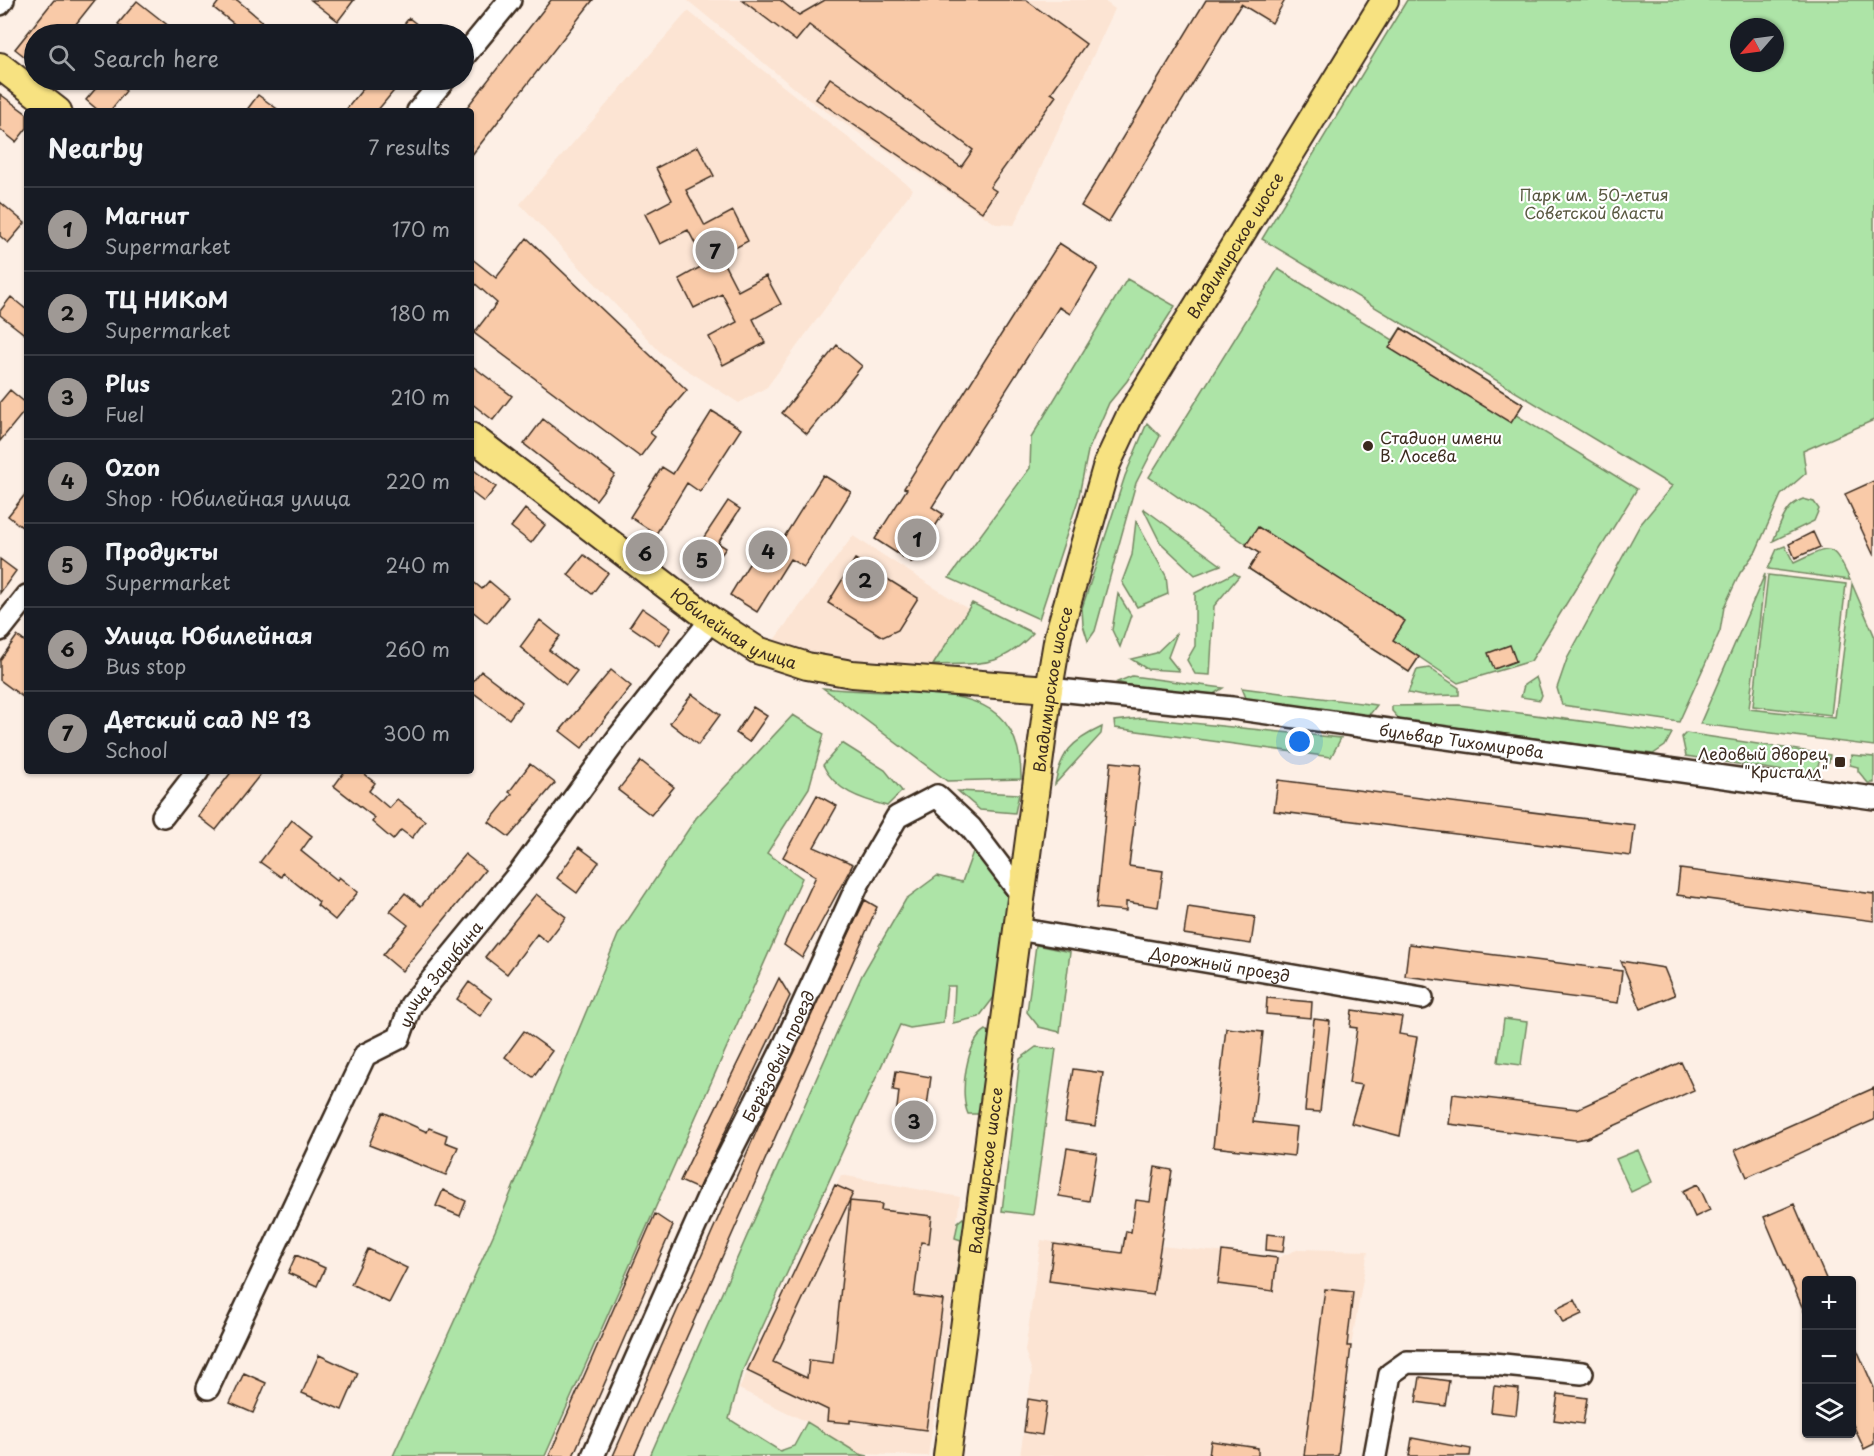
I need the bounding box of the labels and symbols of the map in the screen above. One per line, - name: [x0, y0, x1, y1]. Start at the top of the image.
- north arrow: [1730, 18, 1784, 72]
- street label: Владимирское шоссе: [1180, 167, 1289, 323]
- park label: Парк им. 50-летия Советской власти: [1519, 182, 1669, 224]
- pin: 7: [696, 228, 734, 272]
- place label: Стадион имени В. Лосева: [1380, 425, 1502, 467]
- marker: Стадион имени В. Лосева: [1361, 439, 1375, 453]
- pin: 1: [898, 516, 936, 560]
- pin: 4: [748, 528, 788, 572]
- pin: 6: [626, 530, 664, 574]
- pin: 5: [682, 536, 722, 582]
- pin: 2: [846, 556, 884, 602]
- street label: Юбилейная улица: [666, 582, 800, 674]
- street label: Владимирское шоссе: [1026, 603, 1078, 774]
- street label: бульвар Тихомирова: [1378, 717, 1546, 764]
- your location: [1285, 727, 1314, 756]
- place label: Ледовый дворец "Кристалл": [1698, 741, 1828, 783]
- marker: Ледовый дворец "Кристалл": [1833, 755, 1847, 769]
- street label: улица Зарубина: [392, 915, 488, 1031]
- street label: Дорожный проезд: [1147, 940, 1292, 987]
- street label: Берёзовый проезд: [736, 986, 820, 1126]
- street label: Владимирское шоссе: [962, 1086, 1008, 1255]
- pin: 3: [894, 1098, 934, 1142]

